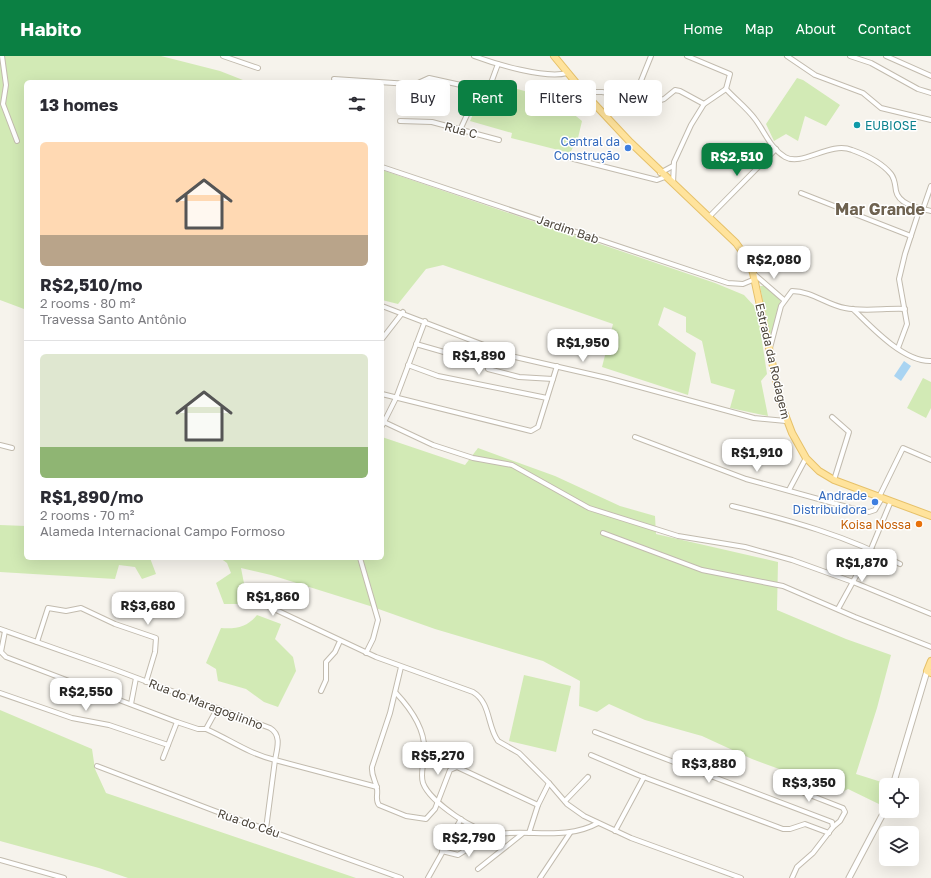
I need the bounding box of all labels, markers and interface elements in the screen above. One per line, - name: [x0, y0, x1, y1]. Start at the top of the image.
- text: Habito: [20, 17, 81, 40]
- text: Home: [683, 20, 723, 37]
- text: Map: [745, 20, 773, 37]
- text: About: [795, 20, 836, 37]
- text: Contact: [858, 20, 911, 37]
- chip: Buy: [396, 80, 450, 116]
- chip: Rent: [458, 80, 517, 116]
- chip: Filters: [525, 80, 596, 116]
- chip: New: [604, 80, 662, 116]
- icon: filters: [346, 93, 368, 115]
- text: 13 homes: [40, 94, 118, 115]
- street label: Rua C: [443, 118, 479, 142]
- place label: EUBIOSE: [865, 118, 917, 133]
- marker: EUBIOSE: [852, 120, 862, 130]
- place label: Central da Construção: [554, 134, 620, 163]
- marker: Central da Construção: [623, 143, 633, 153]
- pin: R$2,510: [700, 143, 774, 177]
- text: R$2,510: [711, 148, 763, 164]
- icon: home: [168, 168, 240, 240]
- district label: Mar Grande: [835, 199, 925, 219]
- street label: Jardim Bab: [535, 211, 601, 247]
- pin: R$2,080: [737, 246, 811, 280]
- text: R$2,080: [746, 251, 802, 267]
- text: R$2,510/mo: [40, 274, 142, 295]
- text: 2 rooms · 80 m²: [40, 295, 136, 311]
- street label: Estrada da Rodagem: [752, 302, 794, 420]
- text: Travessa Santo Antônio: [40, 311, 186, 327]
- pin: R$1,950: [546, 329, 620, 363]
- text: R$1,950: [556, 334, 610, 350]
- pin: R$1,890: [442, 342, 516, 376]
- text: R$1,890: [452, 347, 506, 363]
- icon: home: [168, 380, 240, 452]
- pin: R$1,910: [720, 439, 794, 473]
- text: R$1,910: [731, 444, 783, 460]
- text: R$1,890/mo: [40, 486, 143, 507]
- place label: Andrade Distribuidora: [793, 488, 867, 517]
- marker: Andrade Distribuidora: [870, 497, 880, 507]
- text: 2 rooms · 70 m²: [40, 507, 135, 523]
- place label: Koisa Nossa: [841, 517, 911, 532]
- marker: Koisa Nossa: [914, 519, 924, 529]
- text: Alameda Internacional Campo Formoso: [40, 523, 285, 539]
- pin: R$1,870: [825, 549, 899, 583]
- text: R$1,870: [836, 554, 888, 570]
- pin: R$1,860: [236, 583, 310, 617]
- text: R$1,860: [246, 588, 300, 604]
- pin: R$3,680: [111, 592, 185, 626]
- text: R$3,680: [121, 597, 175, 613]
- street label: Rua do Maragogiinho: [147, 675, 265, 733]
- pin: R$2,550: [49, 678, 123, 712]
- text: R$2,550: [59, 683, 113, 699]
- pin: R$5,270: [401, 742, 475, 776]
- text: R$5,270: [411, 747, 465, 763]
- pin: R$3,880: [672, 750, 746, 784]
- text: R$3,880: [682, 755, 736, 771]
- pin: R$3,350: [772, 769, 846, 803]
- text: R$3,350: [782, 774, 836, 790]
- map controls: [879, 778, 919, 866]
- button: locate: [879, 778, 919, 818]
- street label: Rua do Céu: [216, 805, 282, 841]
- pin: R$2,790: [432, 824, 506, 858]
- button: layers: [879, 826, 919, 866]
- text: R$2,790: [442, 829, 496, 845]

